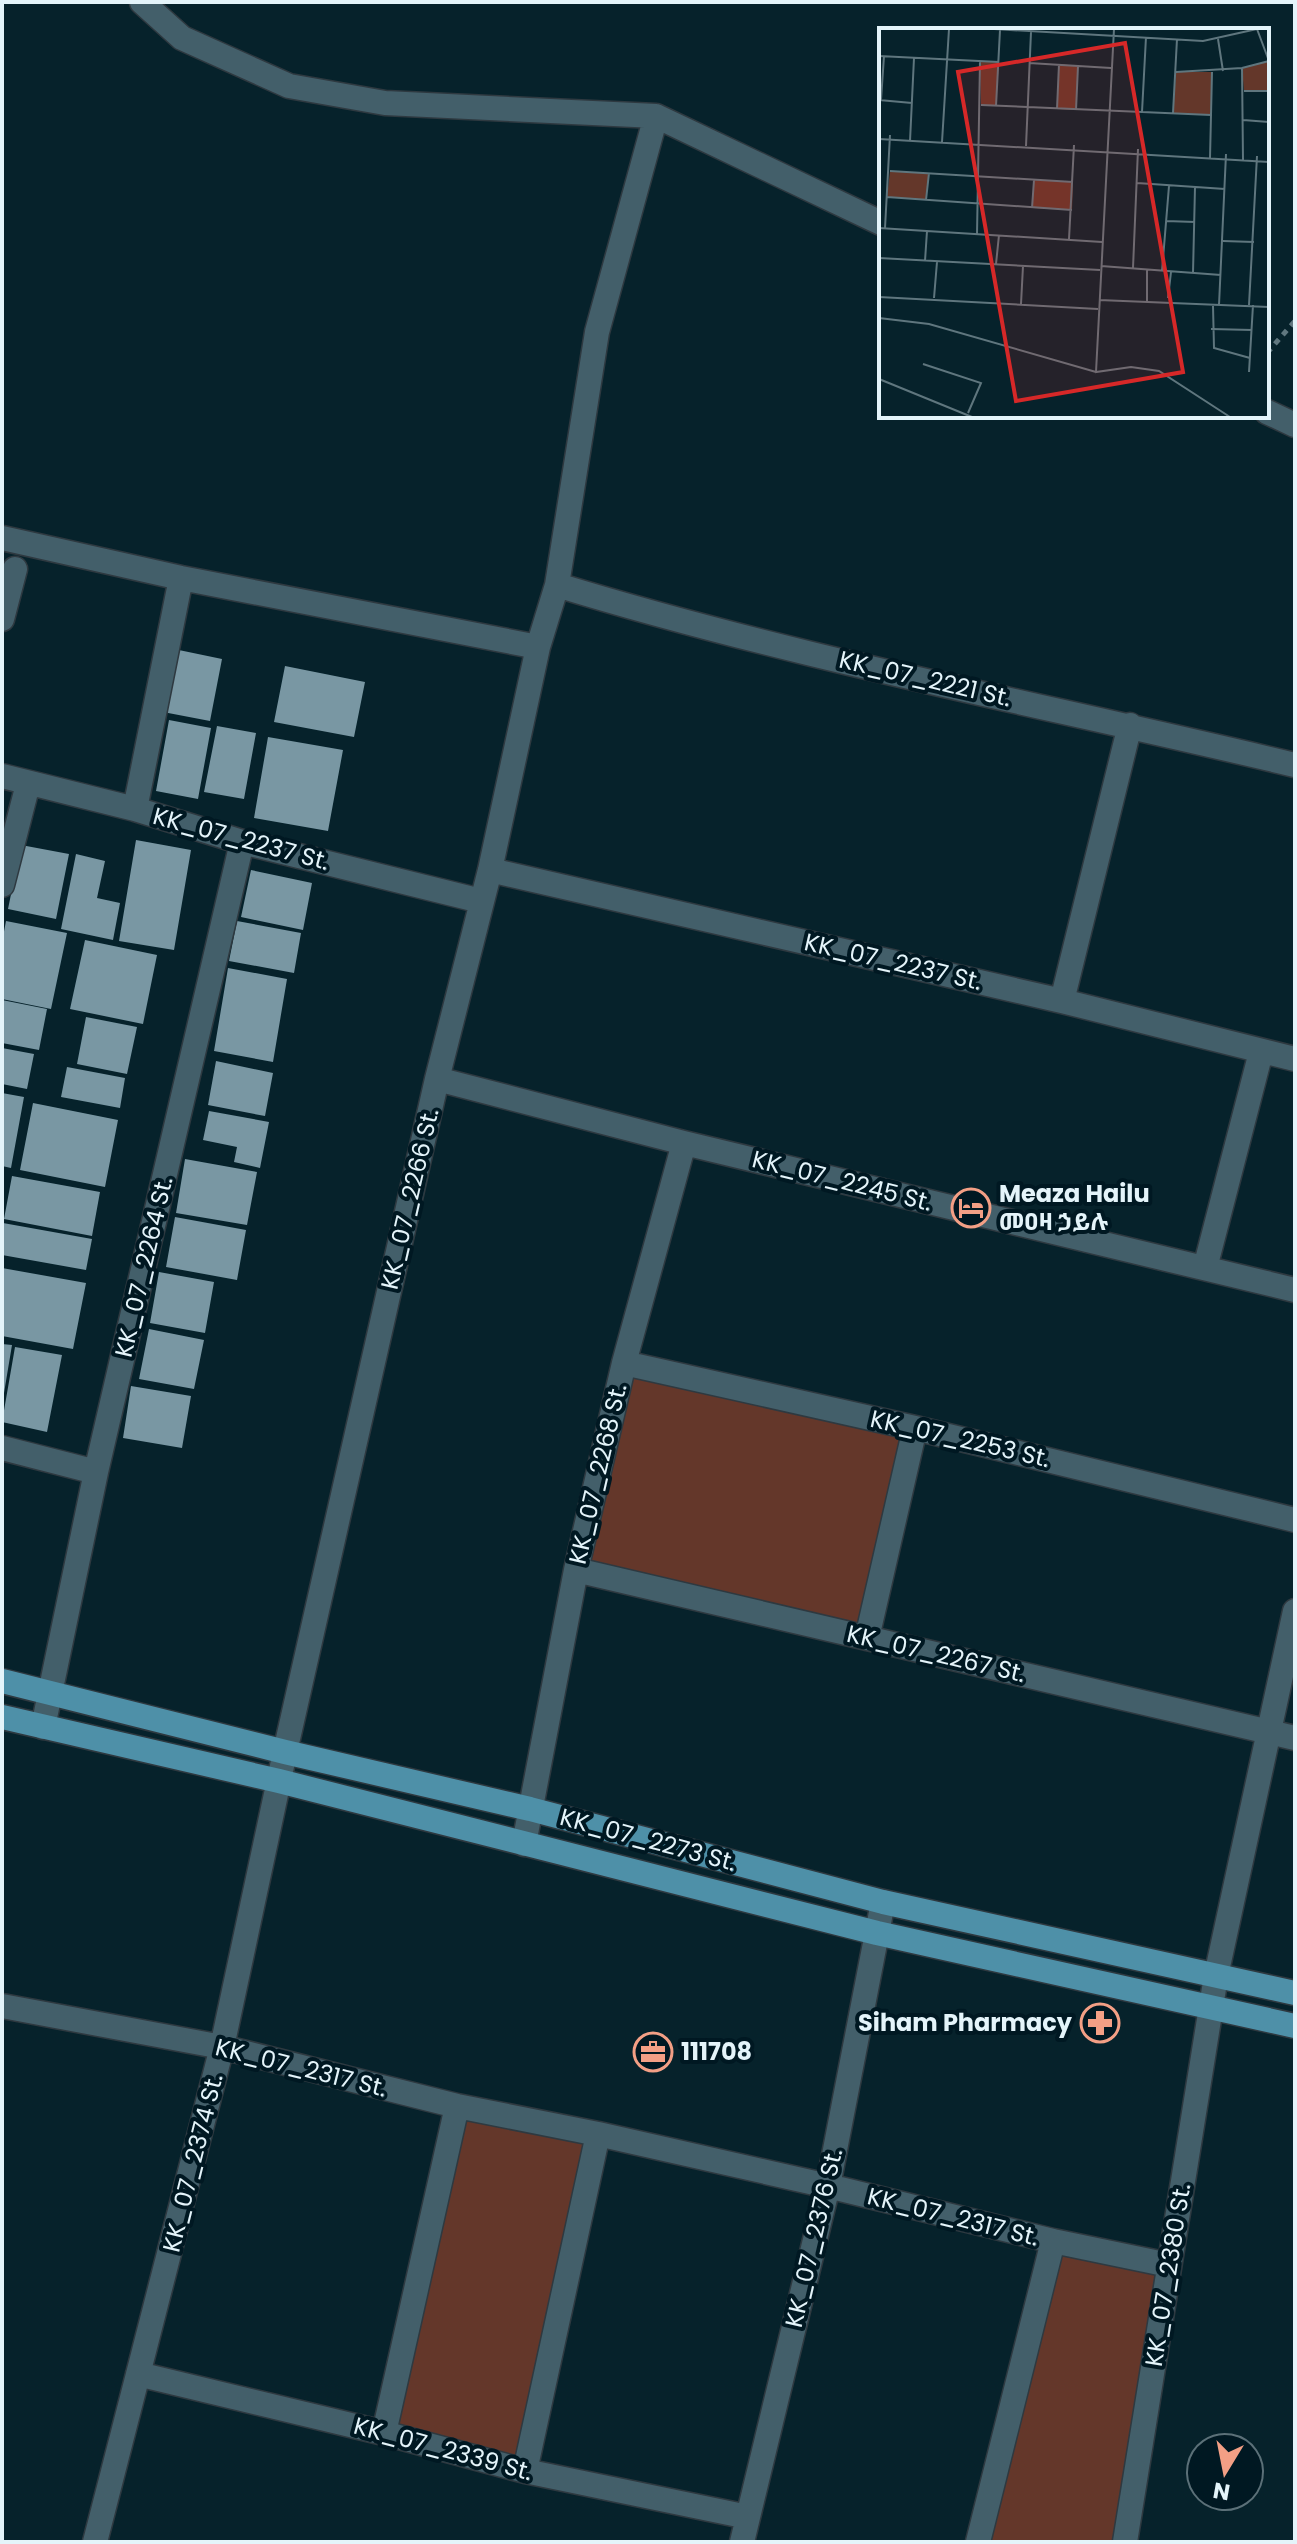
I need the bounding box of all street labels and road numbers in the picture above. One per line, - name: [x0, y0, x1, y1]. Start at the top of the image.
- street label: KK_07_2221 St.: [836, 643, 1014, 714]
- street label: KK_07_2237 St.: [149, 799, 333, 878]
- street label: KK_07_2237 St.: [801, 925, 985, 998]
- street label: KK_07_2266 St.: [373, 1105, 446, 1292]
- street label: KK_07_2245 St.: [749, 1142, 935, 1219]
- street label: KK_07_2264 St.: [107, 1173, 180, 1360]
- street label: KK_07_2268 St.: [561, 1380, 634, 1567]
- street label: KK_07_2253 St.: [867, 1402, 1053, 1475]
- street label: KK_07_2267 St.: [844, 1617, 1029, 1690]
- street label: KK_07_2273 St.: [556, 1800, 740, 1879]
- street label: KK_07_2317 St.: [212, 2030, 390, 2105]
- street label: KK_07_2374 St.: [154, 2070, 231, 2255]
- street label: KK_07_2376 St.: [777, 2145, 850, 2331]
- street label: KK_07_2317 St.: [864, 2179, 1042, 2254]
- street label: KK_07_2380 St.: [1137, 2181, 1198, 2369]
- street label: KK_07_2339 St.: [350, 2409, 536, 2488]

